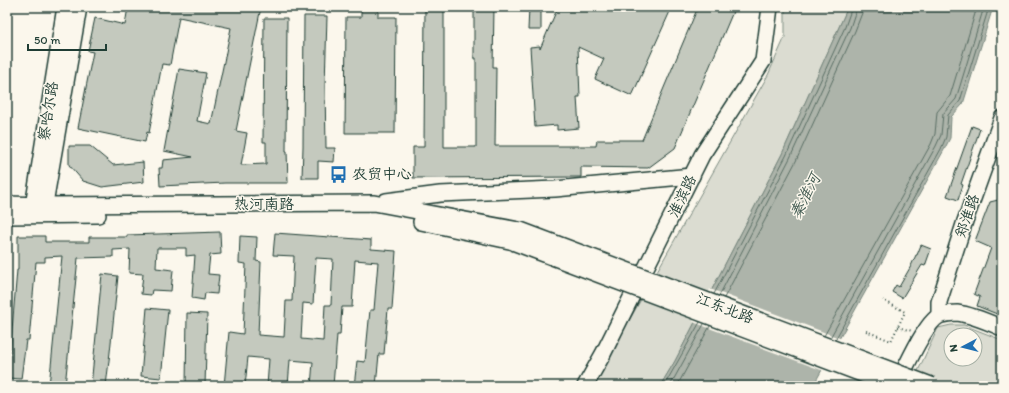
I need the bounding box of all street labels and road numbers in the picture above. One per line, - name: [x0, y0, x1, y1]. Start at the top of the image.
- street label: 察哈尔路: [34, 80, 62, 142]
- street label: 淮滨路: [664, 172, 700, 220]
- street label: 郑淮路: [951, 192, 983, 240]
- street label: 热河南路: [234, 195, 294, 213]
- street label: 江东北路: [694, 289, 756, 327]

